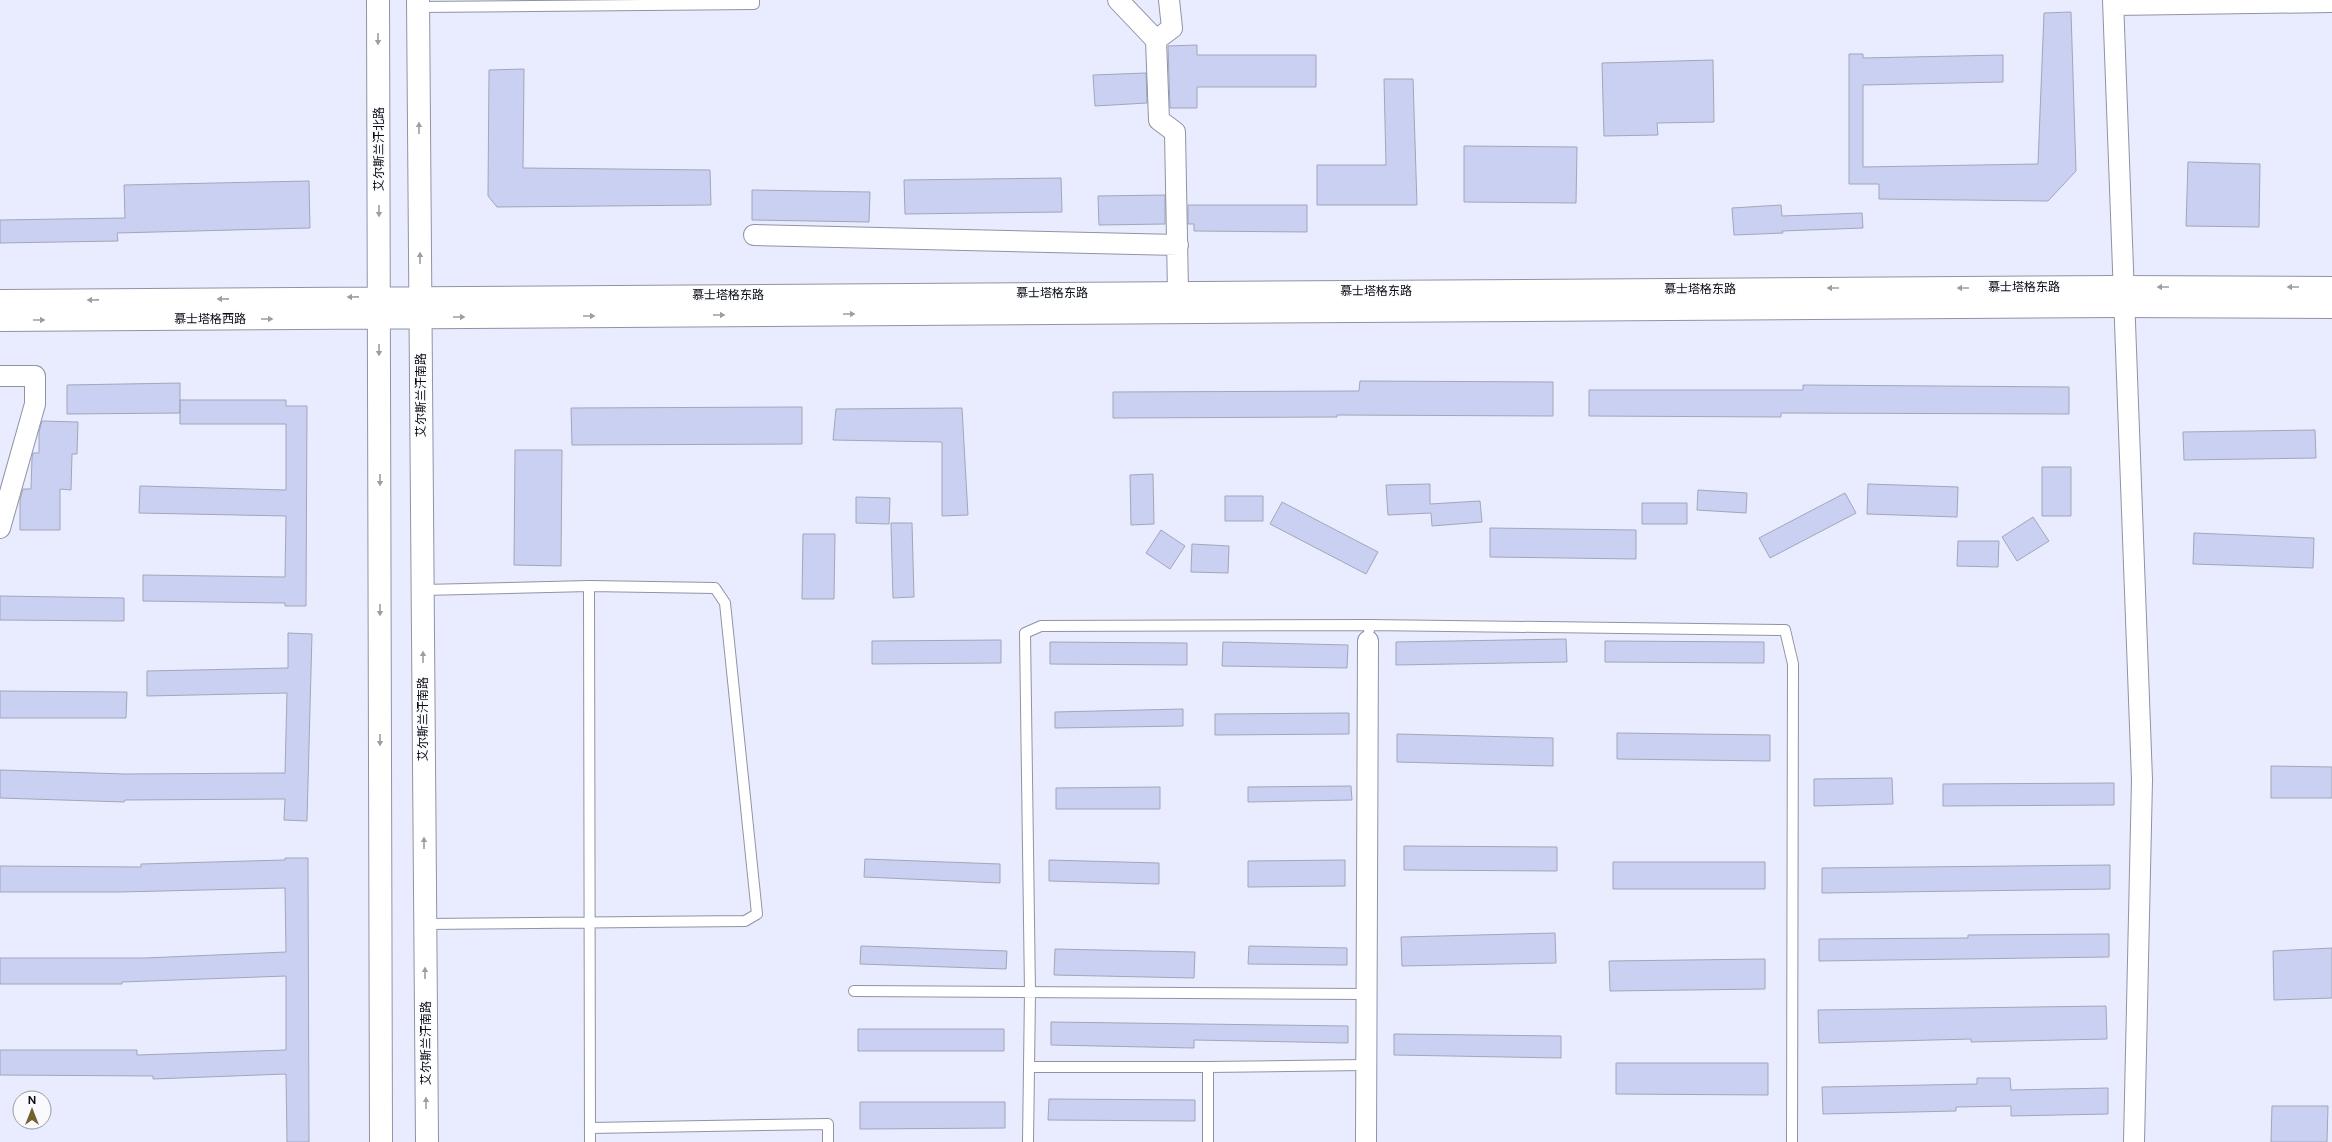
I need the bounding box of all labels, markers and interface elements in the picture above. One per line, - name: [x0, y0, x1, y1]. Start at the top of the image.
- one-way arrow: [375, 33, 381, 46]
- street label: 艾尔斯兰汗北路: [372, 107, 386, 191]
- one-way arrow: [416, 121, 422, 134]
- one-way arrow: [376, 205, 382, 218]
- one-way arrow: [417, 251, 423, 264]
- street label: 慕士塔格东路: [1988, 280, 2060, 294]
- street label: 慕士塔格东路: [1664, 282, 1736, 296]
- street label: 慕士塔格东路: [1340, 284, 1412, 298]
- one-way arrow: [2156, 284, 2169, 290]
- one-way arrow: [2286, 284, 2299, 290]
- one-way arrow: [1826, 285, 1839, 291]
- one-way arrow: [1956, 285, 1969, 291]
- street label: 慕士塔格东路: [1016, 286, 1088, 300]
- street label: 慕士塔格东路: [692, 288, 764, 302]
- one-way arrow: [347, 294, 359, 301]
- one-way arrow: [216, 296, 229, 302]
- one-way arrow: [86, 297, 99, 303]
- one-way arrow: [843, 311, 856, 317]
- street label: 慕士塔格西路: [174, 312, 246, 326]
- one-way arrow: [713, 312, 726, 318]
- one-way arrow: [583, 313, 596, 319]
- one-way arrow: [453, 314, 466, 320]
- one-way arrow: [261, 316, 274, 322]
- one-way arrow: [33, 317, 46, 323]
- one-way arrow: [376, 344, 382, 357]
- street label: 艾尔斯兰汗南路: [414, 353, 428, 437]
- one-way arrow: [377, 474, 383, 487]
- one-way arrow: [377, 604, 383, 617]
- one-way arrow: [420, 650, 426, 663]
- street label: 艾尔斯兰汗南路: [416, 677, 430, 761]
- one-way arrow: [377, 734, 383, 747]
- one-way arrow: [421, 836, 427, 849]
- one-way arrow: [422, 966, 428, 979]
- street label: 艾尔斯兰汗南路: [419, 1001, 433, 1085]
- north arrow: [12, 1090, 52, 1130]
- text: N: [28, 1094, 36, 1107]
- one-way arrow: [423, 1096, 429, 1109]

